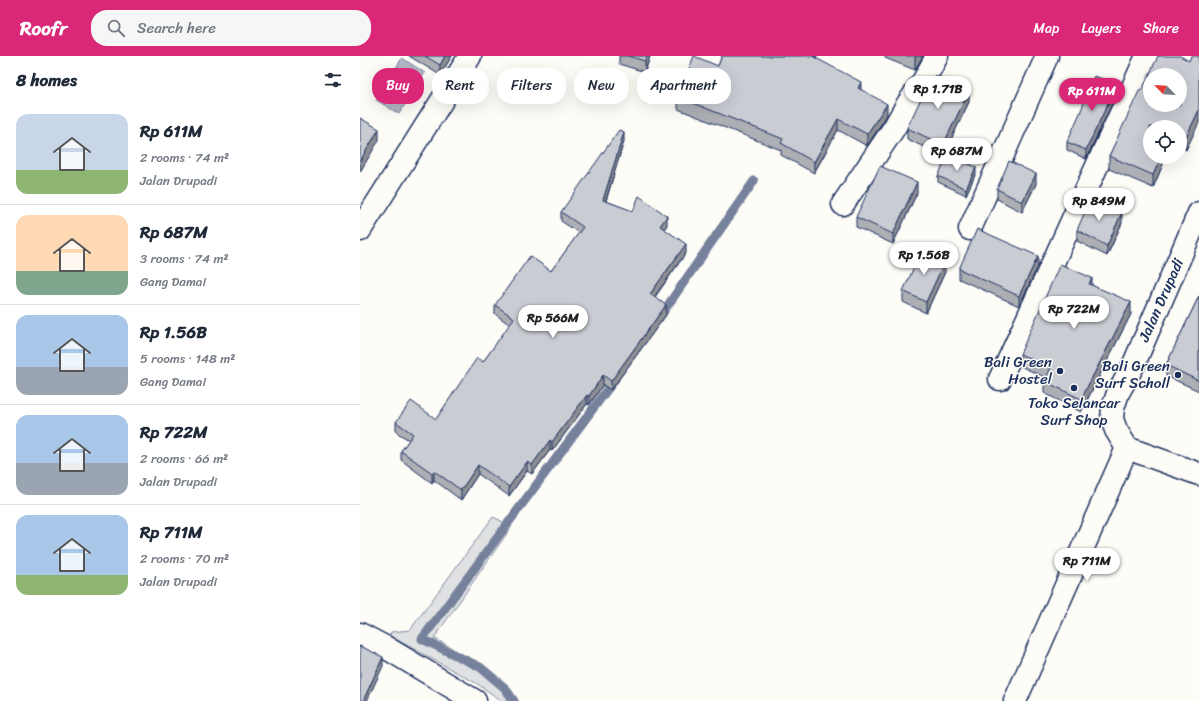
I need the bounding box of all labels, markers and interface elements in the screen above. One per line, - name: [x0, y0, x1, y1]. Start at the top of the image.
- search box: [91, 10, 371, 46]
- text: Roofr: [20, 12, 67, 45]
- text: Search here: [137, 15, 216, 41]
- text: Map: [1034, 16, 1059, 41]
- text: Layers: [1081, 16, 1121, 41]
- text: Share: [1143, 16, 1179, 41]
- icon: search: [105, 17, 127, 39]
- text: 8 homes: [16, 65, 77, 95]
- chip: Buy: [372, 68, 424, 104]
- chip: Rent: [432, 68, 489, 104]
- chip: Filters: [497, 68, 566, 104]
- chip: New: [574, 68, 629, 104]
- chip: Apartment: [637, 68, 731, 104]
- north arrow: [1143, 68, 1187, 112]
- map controls: [1143, 68, 1187, 164]
- icon: filters: [322, 69, 344, 91]
- pin: Rp 1.71B: [897, 76, 979, 110]
- text: Rp 1.71B: [914, 77, 962, 100]
- pin: Rp 611M: [1055, 78, 1129, 112]
- text: Rp 611M: [1068, 79, 1116, 102]
- text: Rp 611M: [140, 116, 203, 146]
- button: locate: [1143, 120, 1187, 164]
- icon: home: [48, 130, 96, 178]
- pin: Rp 687M: [920, 138, 994, 172]
- text: Rp 687M: [931, 139, 983, 162]
- text: 2 rooms · 74 m²: [140, 146, 229, 169]
- text: Jalan Drupadi: [140, 169, 217, 192]
- pin: Rp 849M: [1062, 188, 1136, 222]
- text: Rp 849M: [1072, 189, 1126, 212]
- text: Rp 687M: [140, 217, 208, 247]
- icon: home: [48, 231, 96, 279]
- pin: Rp 1.56B: [883, 242, 965, 276]
- text: Rp 1.56B: [898, 243, 950, 266]
- text: 3 rooms · 74 m²: [140, 247, 229, 270]
- street label: Jalan Drupadi: [1131, 253, 1191, 347]
- text: Gang Damai: [140, 270, 206, 293]
- pin: Rp 722M: [1037, 296, 1111, 330]
- text: Rp 722M: [1048, 297, 1100, 320]
- pin: Rp 566M: [516, 305, 590, 339]
- text: Rp 566M: [527, 306, 579, 329]
- text: Rp 1.56B: [140, 317, 207, 347]
- icon: home: [48, 331, 96, 379]
- text: 5 rooms · 148 m²: [140, 347, 235, 370]
- place label: Bali Green Hostel: [984, 349, 1053, 392]
- place label: Bali Green Surf Scholl: [1095, 353, 1171, 396]
- marker: Bali Green Hostel: [1055, 366, 1065, 376]
- text: Gang Damai: [140, 370, 206, 393]
- marker: Bali Green Surf Scholl: [1173, 370, 1183, 380]
- marker: Toko Selancar Surf Shop: [1069, 383, 1079, 393]
- place label: Toko Selancar Surf Shop: [1028, 390, 1121, 433]
- text: Rp 722M: [140, 417, 208, 447]
- icon: home: [48, 431, 96, 479]
- text: 2 rooms · 66 m²: [140, 447, 228, 470]
- text: Jalan Drupadi: [140, 470, 217, 493]
- text: Rp 711M: [140, 517, 203, 547]
- icon: home: [48, 531, 96, 579]
- text: 2 rooms · 70 m²: [140, 547, 229, 570]
- pin: Rp 711M: [1050, 548, 1124, 582]
- text: Rp 711M: [1063, 549, 1111, 572]
- text: Jalan Drupadi: [140, 570, 217, 593]

